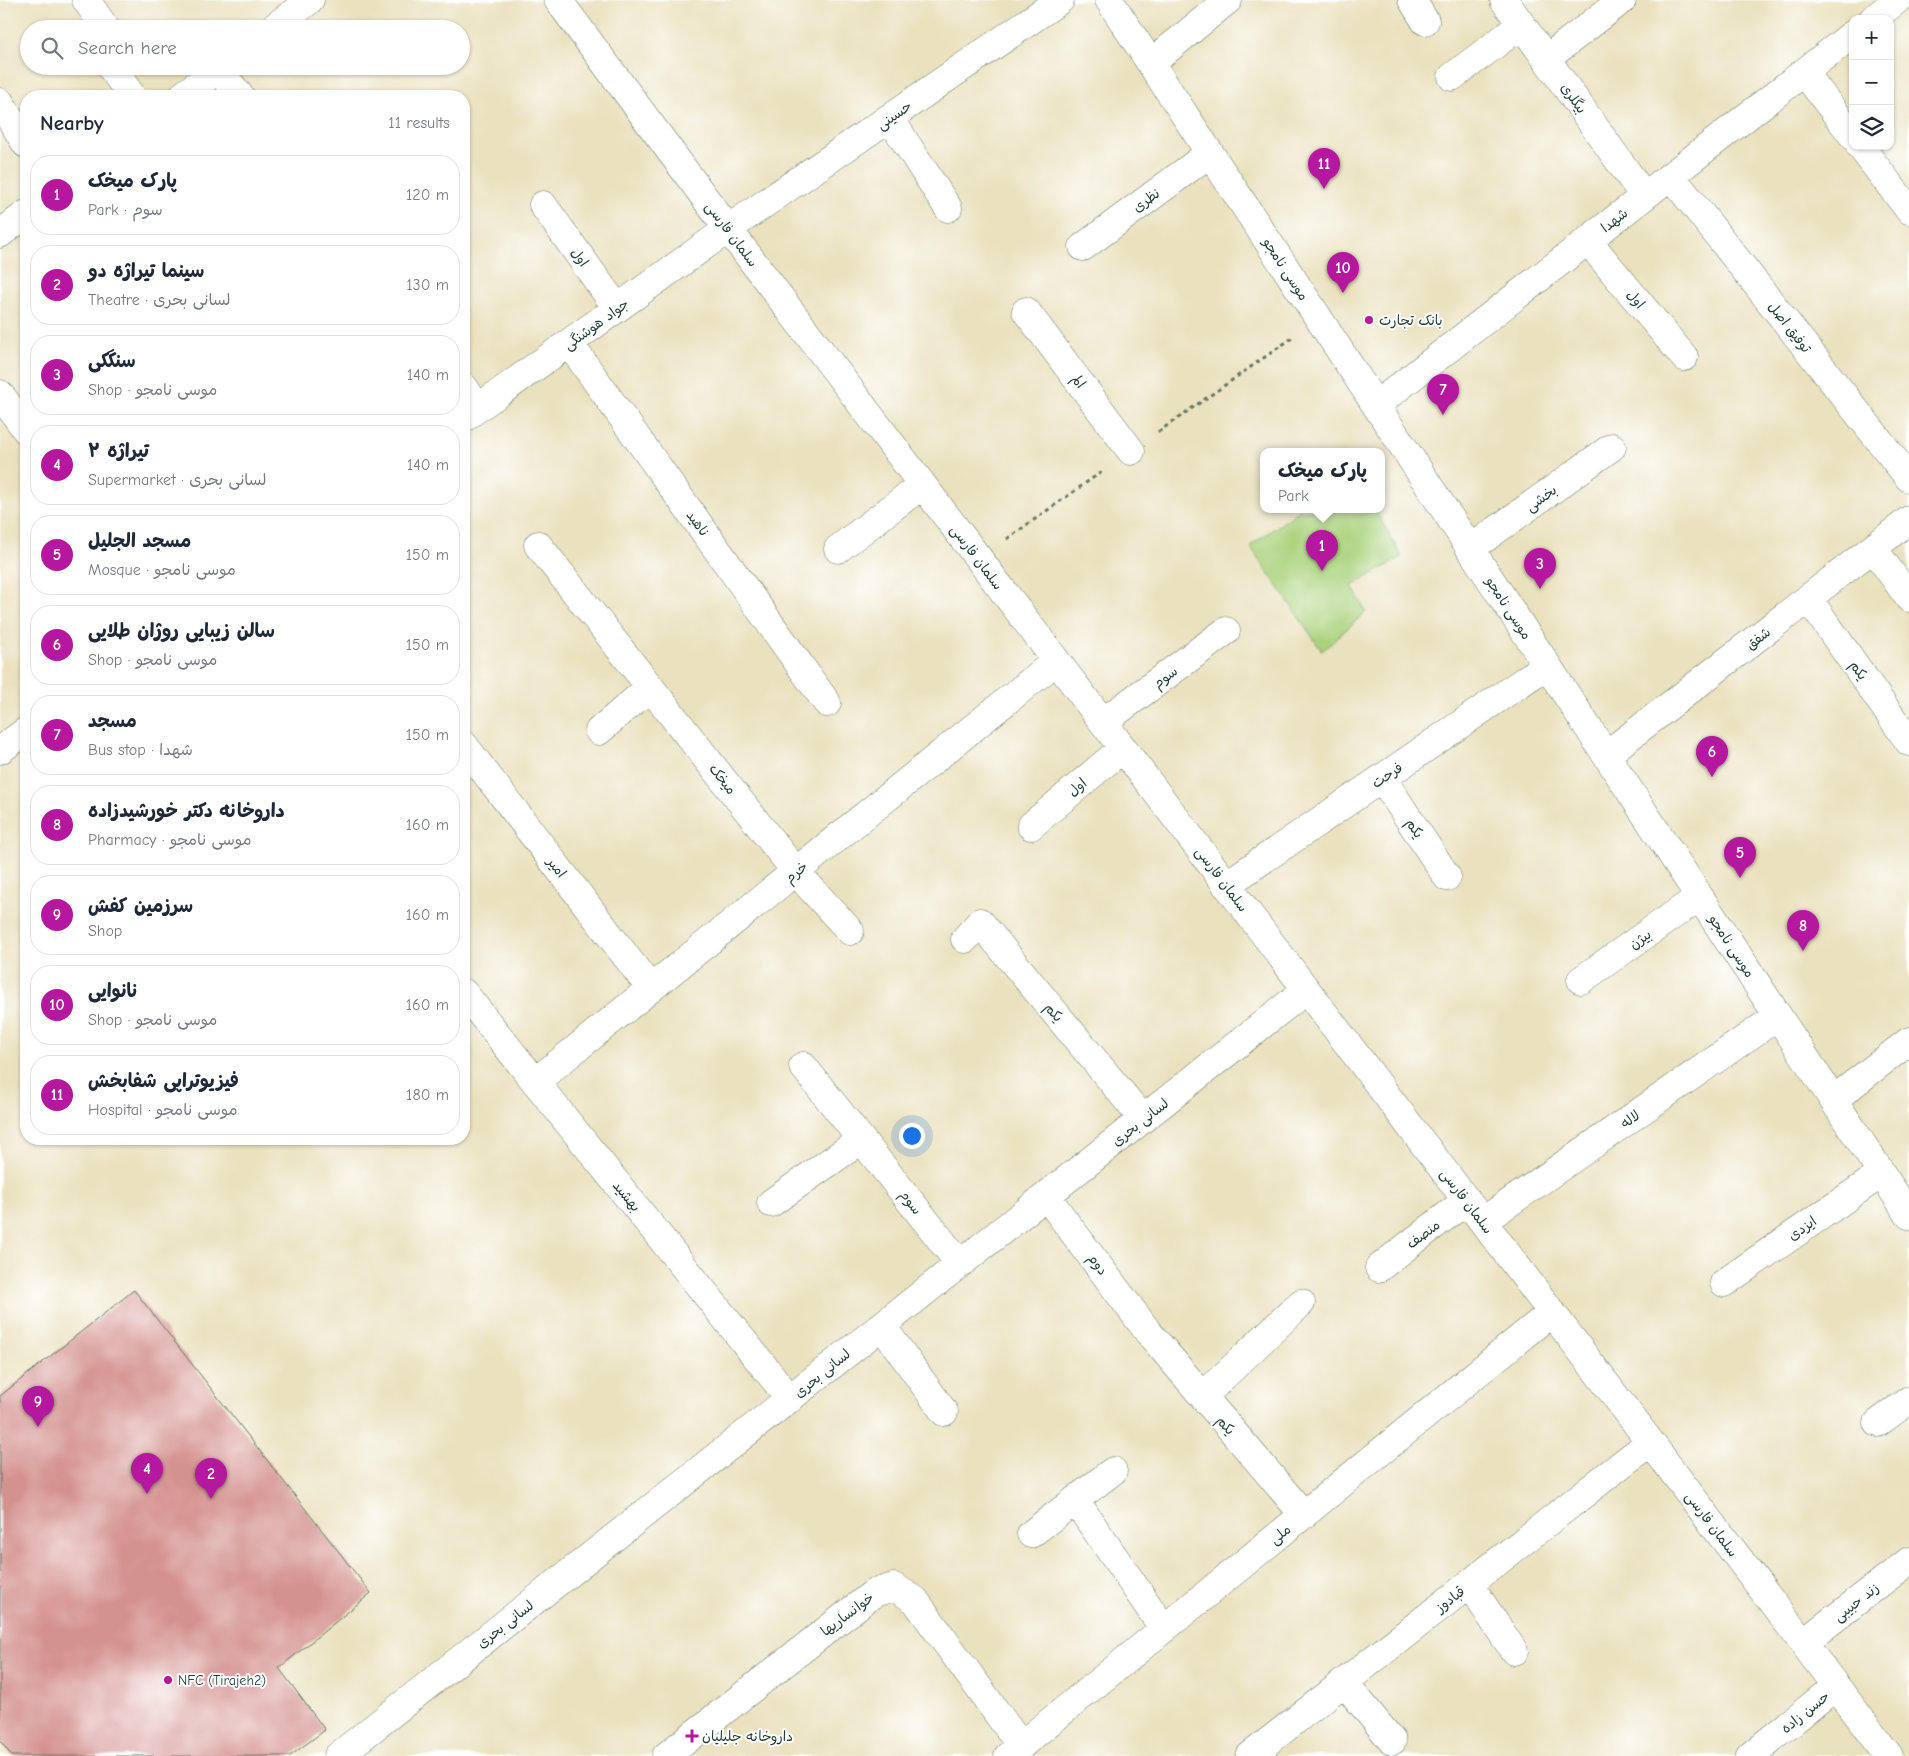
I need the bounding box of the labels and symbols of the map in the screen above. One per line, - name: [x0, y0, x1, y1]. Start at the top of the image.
- street label: بیگلری: [1557, 80, 1590, 117]
- street label: حسینی: [873, 97, 915, 134]
- pin: 11: [1308, 148, 1340, 189]
- street label: نظری: [1129, 185, 1163, 216]
- street label: سلمان فارسی: [702, 198, 762, 270]
- street label: شهدا: [1597, 205, 1631, 236]
- street label: موسی نامجو: [1258, 234, 1312, 304]
- street label: اول: [567, 244, 592, 270]
- pin: 10: [1327, 252, 1359, 293]
- street label: اول: [1623, 286, 1648, 312]
- street label: جواد هوشنگی: [560, 295, 632, 354]
- street label: توفیق اصل: [1764, 298, 1815, 357]
- place label: بانک تجارت: [1379, 312, 1443, 329]
- marker: بانک تجارت: [1363, 314, 1375, 326]
- street label: الم: [1066, 371, 1089, 393]
- pin: 7: [1427, 374, 1459, 415]
- street label: بخشی: [1522, 481, 1560, 515]
- street label: ناهید: [683, 507, 713, 539]
- street label: سلمان فارسی: [947, 521, 1007, 593]
- pin: 1: [1306, 530, 1338, 571]
- pin: 3: [1524, 548, 1556, 589]
- street label: موسی نامجو: [1481, 573, 1535, 643]
- street label: شفق: [1743, 623, 1774, 653]
- street label: یکم: [1844, 657, 1871, 684]
- street label: سوم: [1150, 663, 1183, 695]
- pin: 6: [1696, 736, 1728, 777]
- street label: فرحت: [1369, 759, 1406, 792]
- street label: میخک: [705, 761, 740, 798]
- street label: اول: [1064, 775, 1090, 800]
- street label: یکم: [1400, 815, 1427, 842]
- pin: 5: [1724, 837, 1756, 878]
- street label: سلمان فارسی: [1192, 843, 1252, 915]
- street label: امیر: [543, 853, 570, 881]
- street label: خرم: [781, 858, 813, 889]
- pin: 8: [1787, 910, 1819, 951]
- street label: موسی نامجو: [1704, 911, 1758, 981]
- street label: بیژن: [1626, 926, 1655, 953]
- street label: یکم: [1039, 999, 1066, 1027]
- street label: لسانی بحری: [1108, 1095, 1172, 1150]
- street label: لاله: [1617, 1107, 1643, 1132]
- your location: [899, 1123, 925, 1149]
- street label: سلمان فارسی: [1437, 1165, 1497, 1237]
- street label: بهشید: [609, 1177, 644, 1215]
- street label: سوم: [893, 1187, 925, 1220]
- street label: ایزدی: [1785, 1213, 1820, 1244]
- street label: منصف: [1403, 1216, 1443, 1252]
- street label: دوم: [1082, 1250, 1111, 1280]
- street label: لسانی بحری: [791, 1346, 854, 1401]
- pin: 9: [22, 1386, 54, 1427]
- street label: یکم: [1211, 1412, 1238, 1440]
- pin: 4: [131, 1453, 163, 1494]
- pin: 2: [195, 1458, 227, 1499]
- street label: سلمان فارسی: [1682, 1488, 1742, 1560]
- street label: ملی: [1266, 1521, 1294, 1548]
- street label: زند حبیبی: [1830, 1579, 1882, 1625]
- street label: قبادوز: [1432, 1583, 1468, 1617]
- street label: خوانساریها: [817, 1589, 877, 1640]
- street label: لسانی بحری: [473, 1597, 537, 1652]
- place label: NFC (Tirajeh2): [178, 1672, 266, 1689]
- marker: NFC (Tirajeh2): [162, 1674, 174, 1686]
- street label: حسن زاده: [1778, 1688, 1833, 1737]
- place label: داروخانه جلیلیان: [702, 1728, 793, 1746]
- marker: داروخانه جلیلیان: [686, 1730, 698, 1742]

